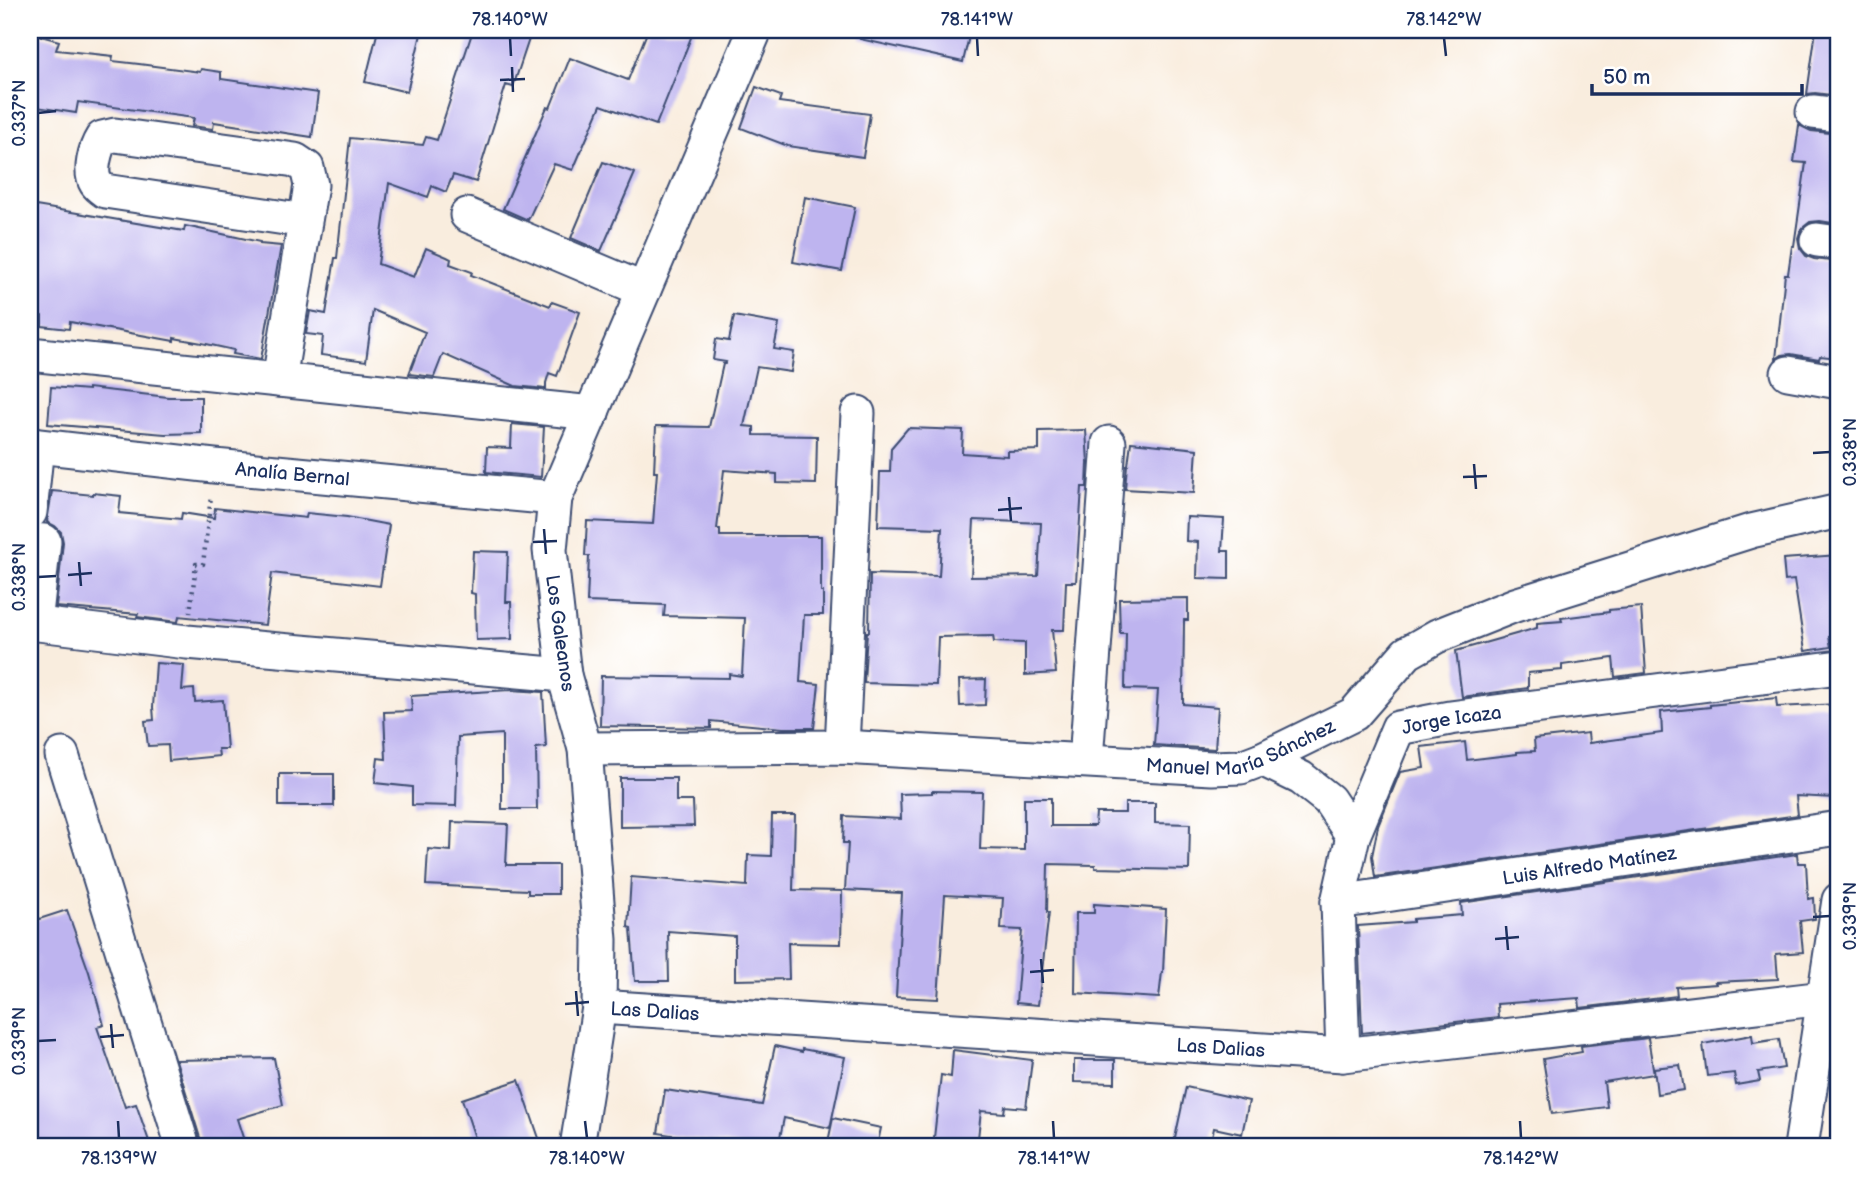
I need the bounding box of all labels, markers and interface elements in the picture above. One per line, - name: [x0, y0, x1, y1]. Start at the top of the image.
- text: 78.140°W: [472, 9, 549, 30]
- text: 78.141°W: [941, 9, 1014, 30]
- text: 78.142°W: [1406, 9, 1482, 30]
- scale bar: [1592, 52, 1802, 96]
- text: 50 m: [1603, 65, 1650, 90]
- text: 0.337°N: [9, 80, 30, 146]
- text: 0.338°N: [1840, 418, 1861, 486]
- street label: Analía Bernal: [234, 458, 350, 492]
- text: 0.338°N: [9, 543, 30, 611]
- street label: Los Galeanos: [540, 573, 579, 693]
- street label: Jorge Icaza: [1400, 701, 1503, 740]
- street label: Manuel María Sánchez: [1145, 715, 1340, 781]
- street label: Luis Alfredo Matínez: [1501, 842, 1679, 891]
- text: 0.339°N: [1840, 882, 1861, 950]
- street label: Las Dalias: [610, 998, 700, 1026]
- text: 0.339°N: [9, 1007, 30, 1075]
- street label: Las Dalias: [1176, 1034, 1266, 1063]
- text: 78.139°W: [81, 1148, 158, 1169]
- text: 78.140°W: [549, 1148, 626, 1169]
- text: 78.141°W: [1018, 1148, 1091, 1169]
- text: 78.142°W: [1483, 1148, 1559, 1169]

